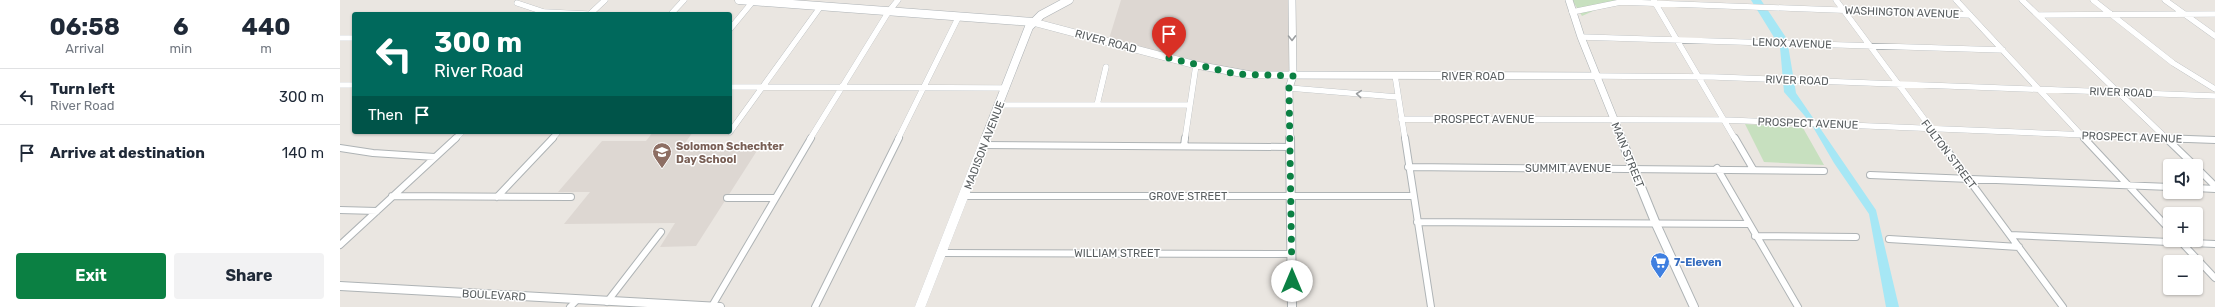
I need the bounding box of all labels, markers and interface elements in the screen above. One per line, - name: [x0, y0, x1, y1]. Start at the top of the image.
- street label: WASHINGTON AVENUE: [1844, 4, 1960, 21]
- text: 06:58: [49, 13, 120, 41]
- text: 6: [173, 13, 189, 41]
- text: 440: [241, 13, 291, 41]
- pin: [1152, 17, 1186, 58]
- icon: arrive: [1158, 23, 1180, 45]
- text: 300 m: [434, 26, 522, 59]
- street label: RIVER ROAD: [1074, 27, 1138, 56]
- icon: left: [368, 28, 420, 80]
- one-way arrow: [1288, 35, 1296, 41]
- street label: LENOX AVENUE: [1752, 36, 1832, 51]
- text: Arrival: [65, 41, 104, 56]
- text: min: [170, 41, 192, 56]
- text: m: [260, 41, 272, 56]
- text: River Road: [434, 60, 523, 82]
- street label: RIVER ROAD: [1441, 70, 1505, 83]
- street label: RIVER ROAD: [1765, 73, 1829, 88]
- text: Turn left: [50, 80, 115, 98]
- street label: RIVER ROAD: [2089, 85, 2153, 100]
- icon: left: [16, 86, 38, 108]
- text: 300 m: [279, 88, 324, 106]
- one-way arrow: [1356, 90, 1362, 99]
- text: River Road: [50, 98, 115, 113]
- street label: MADISON AVENUE: [962, 99, 1007, 191]
- icon: arrive: [411, 104, 433, 126]
- text: Then: [368, 106, 403, 124]
- street label: PROSPECT AVENUE: [1434, 113, 1535, 126]
- street label: PROSPECT AVENUE: [1757, 115, 1859, 132]
- street label: FULTON STREET: [1918, 117, 1979, 192]
- street label: MAIN STREET: [1608, 121, 1647, 190]
- street label: PROSPECT AVENUE: [2081, 129, 2183, 146]
- place label: Solomon Schechter Day School: [676, 140, 784, 166]
- school or university icon: Solomon Schechter Day School: [651, 141, 673, 169]
- icon: arrive: [16, 142, 38, 164]
- text: Arrive at destination: [50, 144, 205, 162]
- text: 140 m: [282, 144, 324, 162]
- map controls: [2163, 159, 2203, 295]
- button: sound: [2163, 159, 2203, 199]
- street label: SUMMIT AVENUE: [1525, 162, 1611, 175]
- street label: GROVE STREET: [1149, 190, 1228, 203]
- button: +: [2163, 207, 2203, 247]
- street label: WILLIAM STREET: [1074, 247, 1161, 260]
- supermarket icon: 7-Eleven: [1649, 251, 1671, 279]
- button: Exit: [16, 253, 166, 299]
- button: Share: [174, 253, 324, 299]
- button: −: [2163, 255, 2203, 295]
- place label: 7-Eleven: [1674, 256, 1722, 269]
- position arrow: [1271, 260, 1313, 302]
- street label: BOULEVARD: [462, 287, 526, 304]

